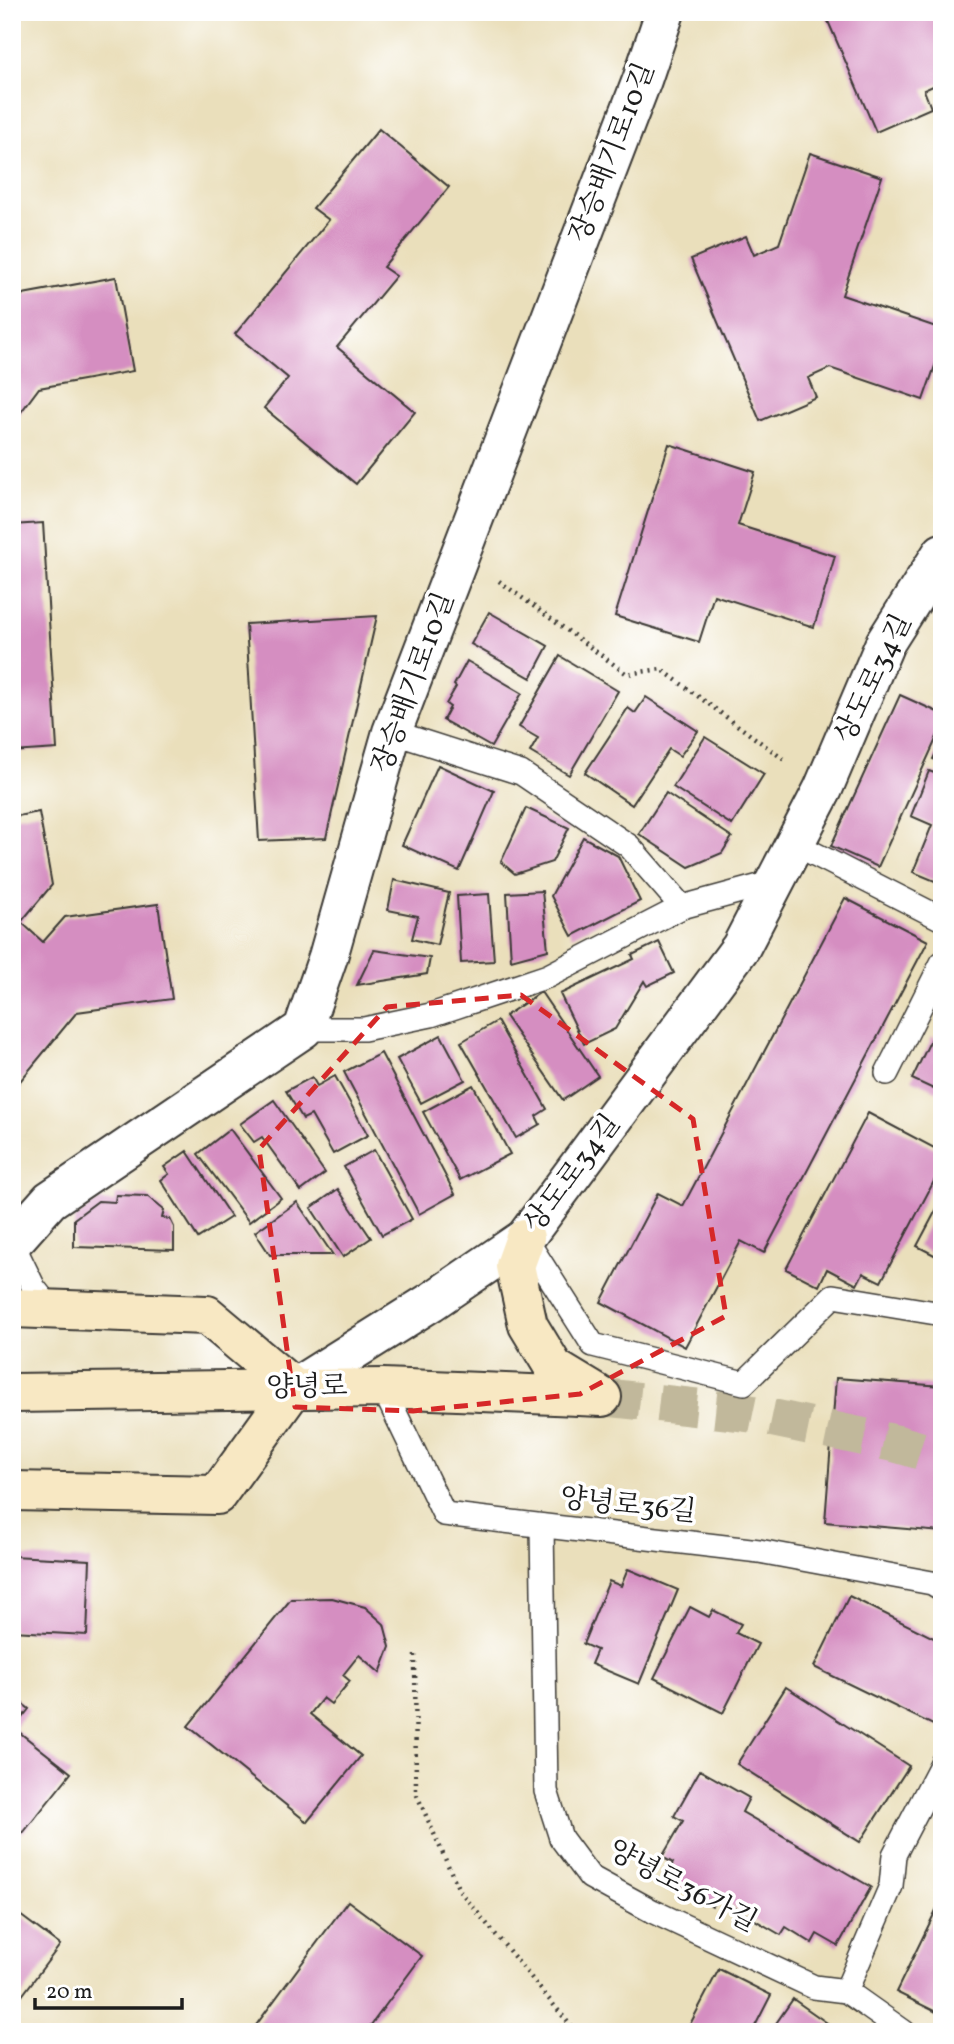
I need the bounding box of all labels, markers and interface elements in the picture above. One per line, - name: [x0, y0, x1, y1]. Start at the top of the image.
- street label: 장승배기로10길: [561, 57, 665, 249]
- street label: 장승배기로10길: [363, 587, 465, 779]
- street label: 상도로34길: [826, 608, 922, 750]
- street label: 상도로34길: [516, 1107, 630, 1241]
- street label: 양녕로: [266, 1368, 348, 1408]
- street label: 양녕로36길: [558, 1479, 698, 1533]
- street label: 양녕로36가길: [601, 1831, 763, 1943]
- scale bar: [35, 1967, 182, 2011]
- text: 20 m: [46, 1978, 92, 2007]

